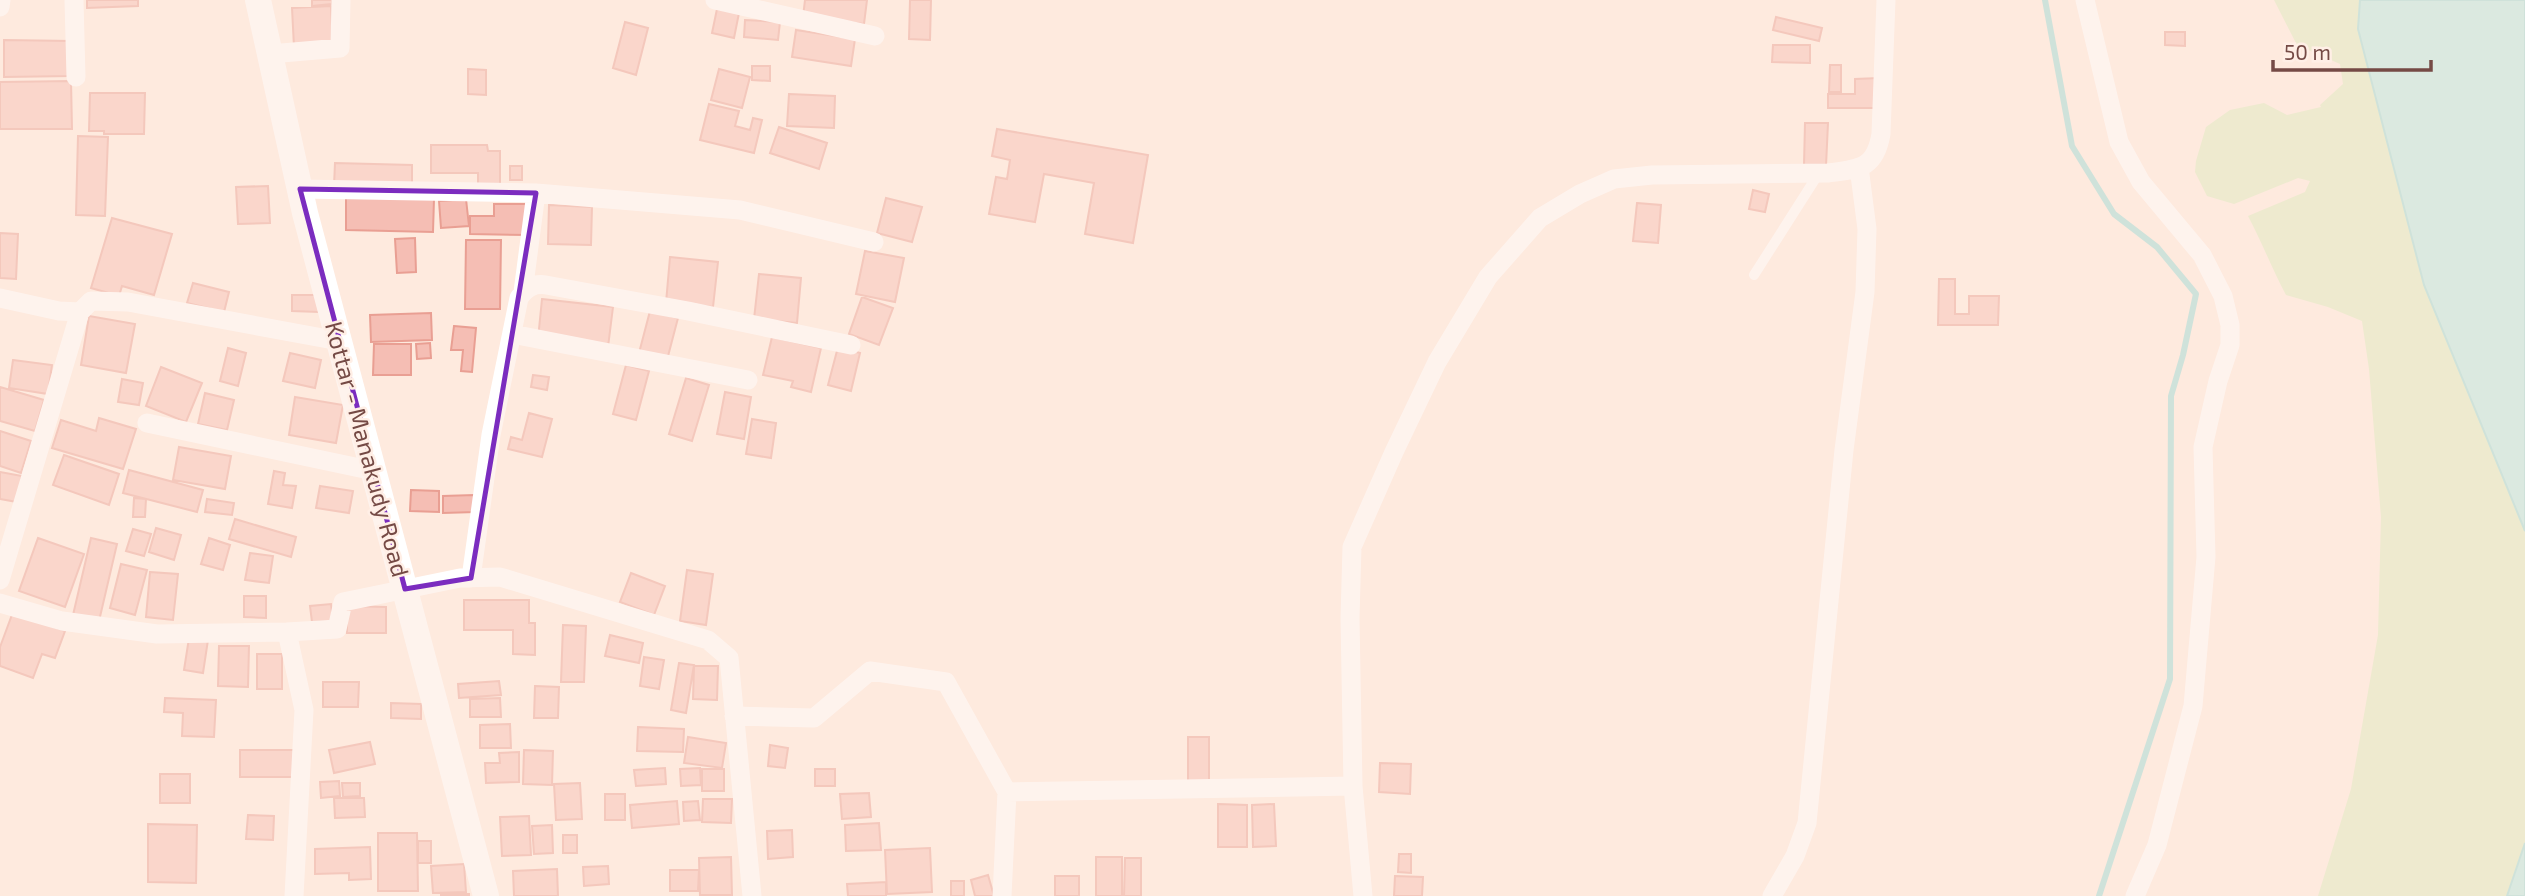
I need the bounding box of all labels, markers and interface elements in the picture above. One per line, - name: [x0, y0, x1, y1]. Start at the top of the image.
- scale bar: [2273, 28, 2430, 72]
- text: 50 m: [2284, 39, 2331, 64]
- street label: Kottar - Manakudy Road: [320, 318, 416, 580]

